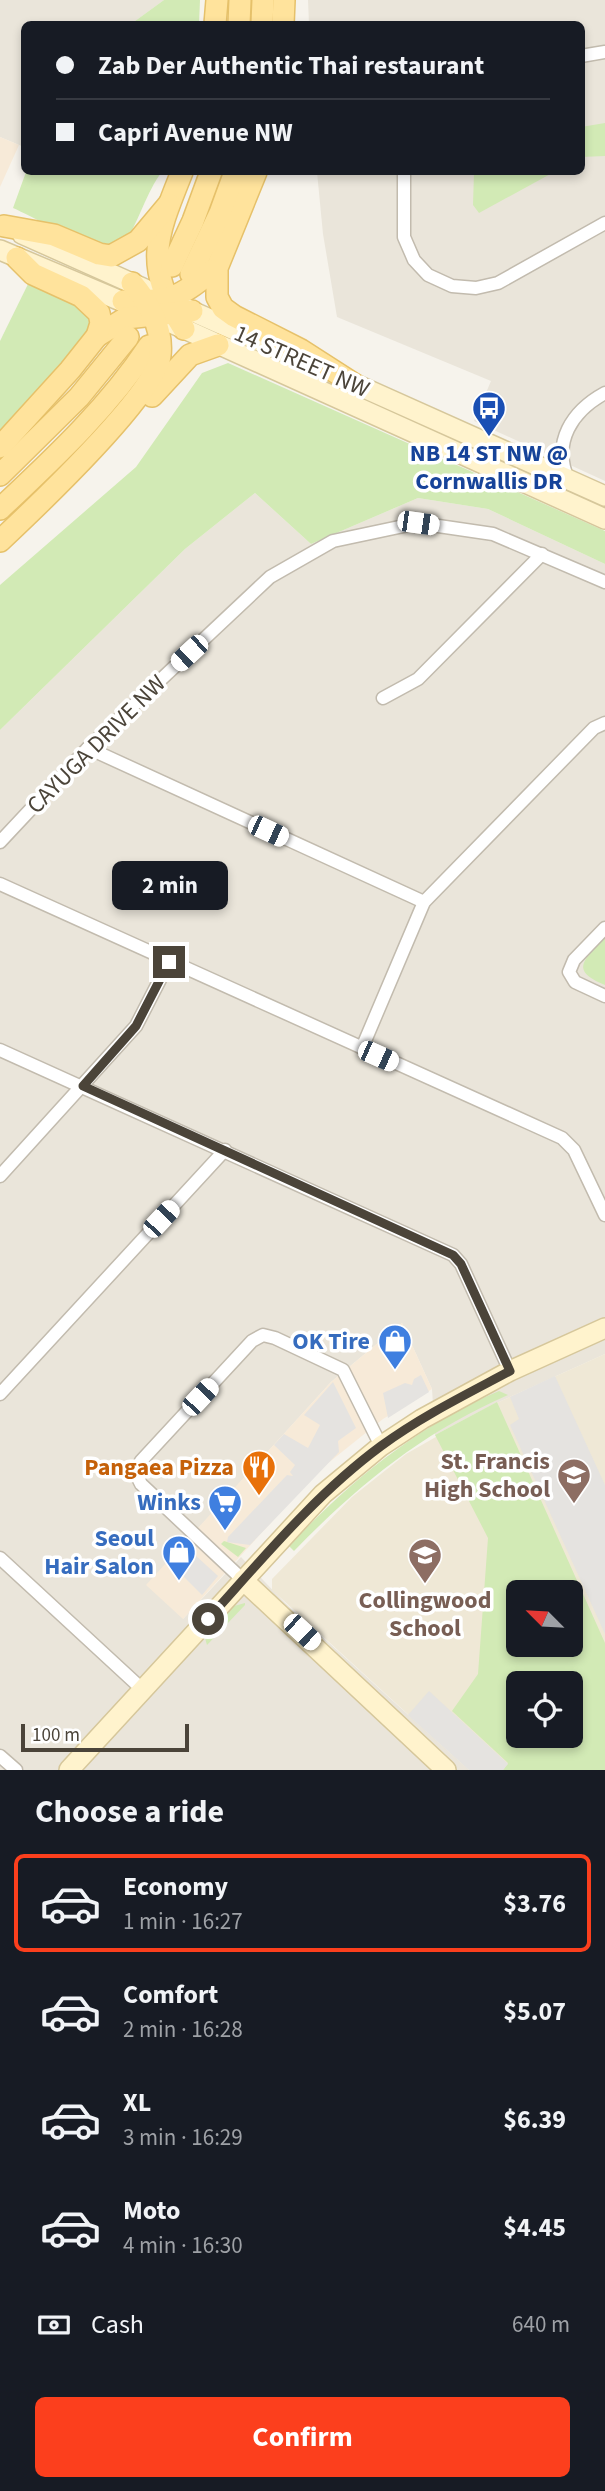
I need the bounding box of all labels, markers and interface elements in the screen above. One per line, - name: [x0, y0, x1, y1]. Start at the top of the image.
- text: Zab Der Authentic Thai restaurant: [98, 47, 484, 84]
- text: Capri Avenue NW: [98, 114, 293, 151]
- street label: 14 STREET NW: [229, 316, 375, 407]
- bus stop icon: NB 14 ST NW @ Cornwallis DR: [470, 389, 508, 438]
- place label: NB 14 ST NW @ Cornwallis DR: [410, 436, 568, 499]
- car: [396, 510, 441, 536]
- car: [167, 631, 212, 675]
- street label: CAYUGA DRIVE NW: [19, 667, 174, 822]
- car: [245, 813, 292, 849]
- callout: 2 min: [111, 860, 227, 909]
- text: 2 min: [142, 869, 198, 902]
- route end: [153, 946, 185, 978]
- car: [355, 1038, 402, 1074]
- car: [139, 1196, 184, 1242]
- shop icon: OK Tire: [376, 1322, 414, 1371]
- place label: OK Tire: [292, 1324, 370, 1359]
- car: [178, 1374, 223, 1420]
- place label: St. Francis High School: [424, 1444, 550, 1507]
- restaurant icon: Pangaea Pizza: [240, 1448, 278, 1497]
- place label: Pangaea Pizza: [84, 1450, 234, 1485]
- school or university icon: St. Francis High School: [555, 1456, 593, 1505]
- supermarket icon: Winks: [206, 1483, 244, 1532]
- place label: Winks: [137, 1485, 201, 1520]
- place label: Seoul Hair Salon: [44, 1521, 154, 1584]
- shop icon: Seoul Hair Salon: [160, 1533, 198, 1582]
- school or university icon: Collingwood School: [406, 1536, 444, 1585]
- north arrow: [506, 1580, 583, 1657]
- map controls: [506, 1580, 583, 1748]
- place label: Collingwood School: [359, 1583, 491, 1646]
- route start: [192, 1603, 224, 1635]
- car: [280, 1610, 325, 1654]
- button: locate: [506, 1671, 583, 1748]
- scale bar: [21, 1721, 189, 1753]
- text: 100 m: [32, 1722, 80, 1749]
- text: Choose a ride: [35, 1789, 224, 1835]
- text: Economy: [123, 1868, 228, 1905]
- icon: car: [39, 1872, 102, 1935]
- text: $3.76: [503, 1885, 566, 1922]
- text: 1 min · 16:27: [123, 1905, 243, 1938]
- text: Comfort: [123, 1976, 218, 2013]
- icon: car: [39, 1980, 102, 2043]
- text: $5.07: [503, 1993, 566, 2030]
- text: 2 min · 16:28: [123, 2013, 243, 2046]
- text: XL: [123, 2084, 151, 2121]
- icon: car: [39, 2088, 102, 2151]
- text: $6.39: [503, 2101, 566, 2138]
- text: 3 min · 16:29: [123, 2121, 243, 2154]
- text: Moto: [123, 2192, 180, 2229]
- icon: car: [39, 2196, 102, 2259]
- text: $4.45: [503, 2209, 566, 2246]
- text: 4 min · 16:30: [123, 2229, 243, 2262]
- icon: cash: [35, 2306, 73, 2344]
- text: Cash: [91, 2306, 144, 2343]
- text: 640 m: [512, 2308, 570, 2341]
- button: Confirm: [35, 2397, 570, 2477]

